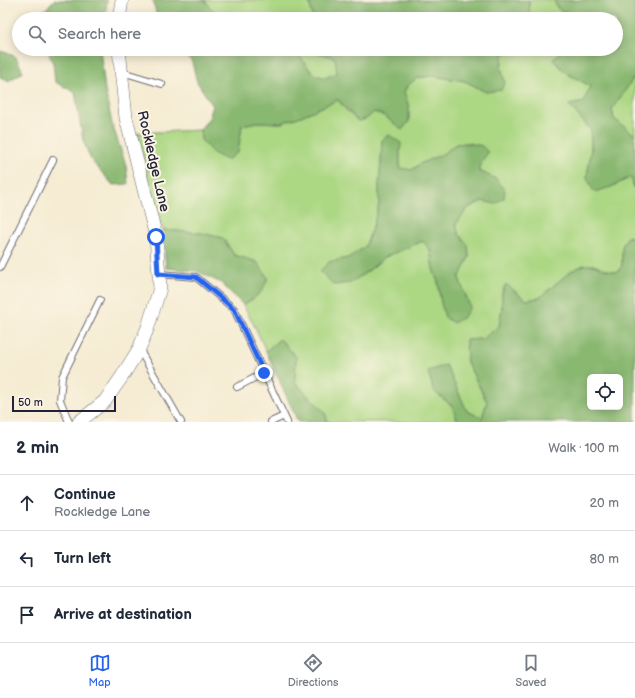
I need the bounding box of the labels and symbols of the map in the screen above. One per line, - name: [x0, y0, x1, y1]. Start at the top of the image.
- street label: Rockledge Lane: [134, 109, 173, 213]
- route start: [147, 228, 165, 246]
- route end: [255, 364, 273, 382]
- scale bar: [12, 394, 116, 413]

